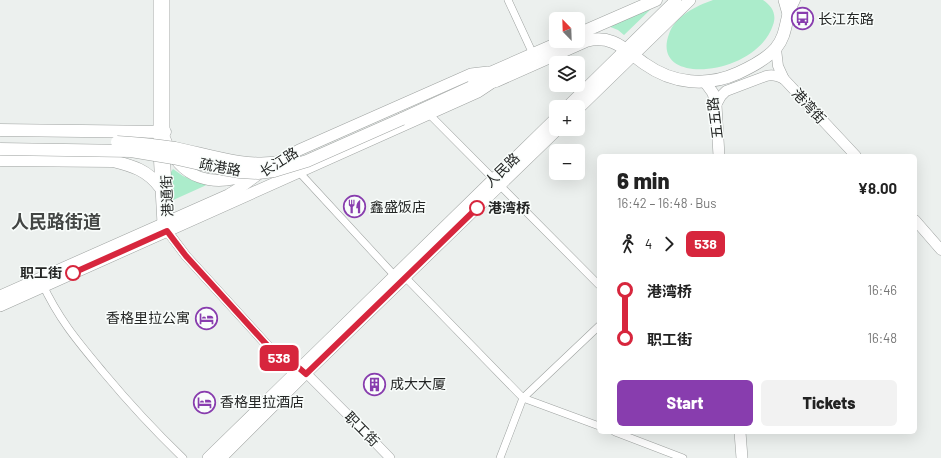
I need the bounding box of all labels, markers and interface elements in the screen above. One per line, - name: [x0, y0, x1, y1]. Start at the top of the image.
- bus stop icon: 长江东路: [789, 6, 815, 32]
- place label: 长江东路: [818, 10, 874, 27]
- north arrow: [549, 12, 585, 48]
- map controls: [549, 12, 585, 180]
- button: layers: [549, 56, 585, 92]
- street label: 港湾街: [789, 85, 830, 127]
- street label: 五五路: [704, 96, 725, 140]
- button: +: [549, 100, 585, 136]
- street label: 长江路: [256, 143, 301, 180]
- button: −: [549, 144, 585, 180]
- street label: 人民路: [481, 149, 523, 190]
- street label: 疏港路: [198, 154, 242, 179]
- text: 6 min: [617, 167, 670, 193]
- street label: 港通街: [157, 175, 176, 217]
- text: ¥8.00: [858, 179, 897, 197]
- restaurant icon: 鑫盛饭店: [342, 194, 368, 220]
- text: 16:42 – 16:48 · Bus: [617, 195, 717, 211]
- place label: 鑫盛饭店: [370, 198, 426, 215]
- place label: 港湾桥: [488, 199, 530, 216]
- marker: 港湾桥: [469, 200, 485, 216]
- district label: 人民路街道: [11, 210, 101, 232]
- icon: walk: [617, 233, 639, 255]
- icon: forward: [658, 233, 680, 255]
- text: 538: [694, 235, 717, 252]
- text: 4: [645, 236, 652, 252]
- place label: 职工街: [20, 264, 62, 281]
- marker: 职工街: [65, 265, 81, 281]
- text: 港湾桥: [647, 282, 692, 300]
- text: 16:46: [867, 282, 897, 298]
- hotel icon: 香格里拉公寓: [193, 305, 219, 331]
- place label: 香格里拉公寓: [106, 309, 190, 326]
- text: 职工街: [647, 330, 692, 348]
- text: 16:48: [867, 330, 897, 346]
- line badge: 538: [256, 345, 302, 371]
- text: 538: [268, 349, 290, 366]
- building icon: 成大大厦: [361, 371, 387, 397]
- place label: 成大大厦: [390, 375, 446, 392]
- button: Start: [617, 380, 753, 426]
- button: Tickets: [761, 380, 897, 426]
- hotel icon: 香格里拉酒店: [191, 389, 217, 415]
- place label: 香格里拉酒店: [220, 393, 304, 410]
- street label: 职工街: [341, 408, 383, 450]

